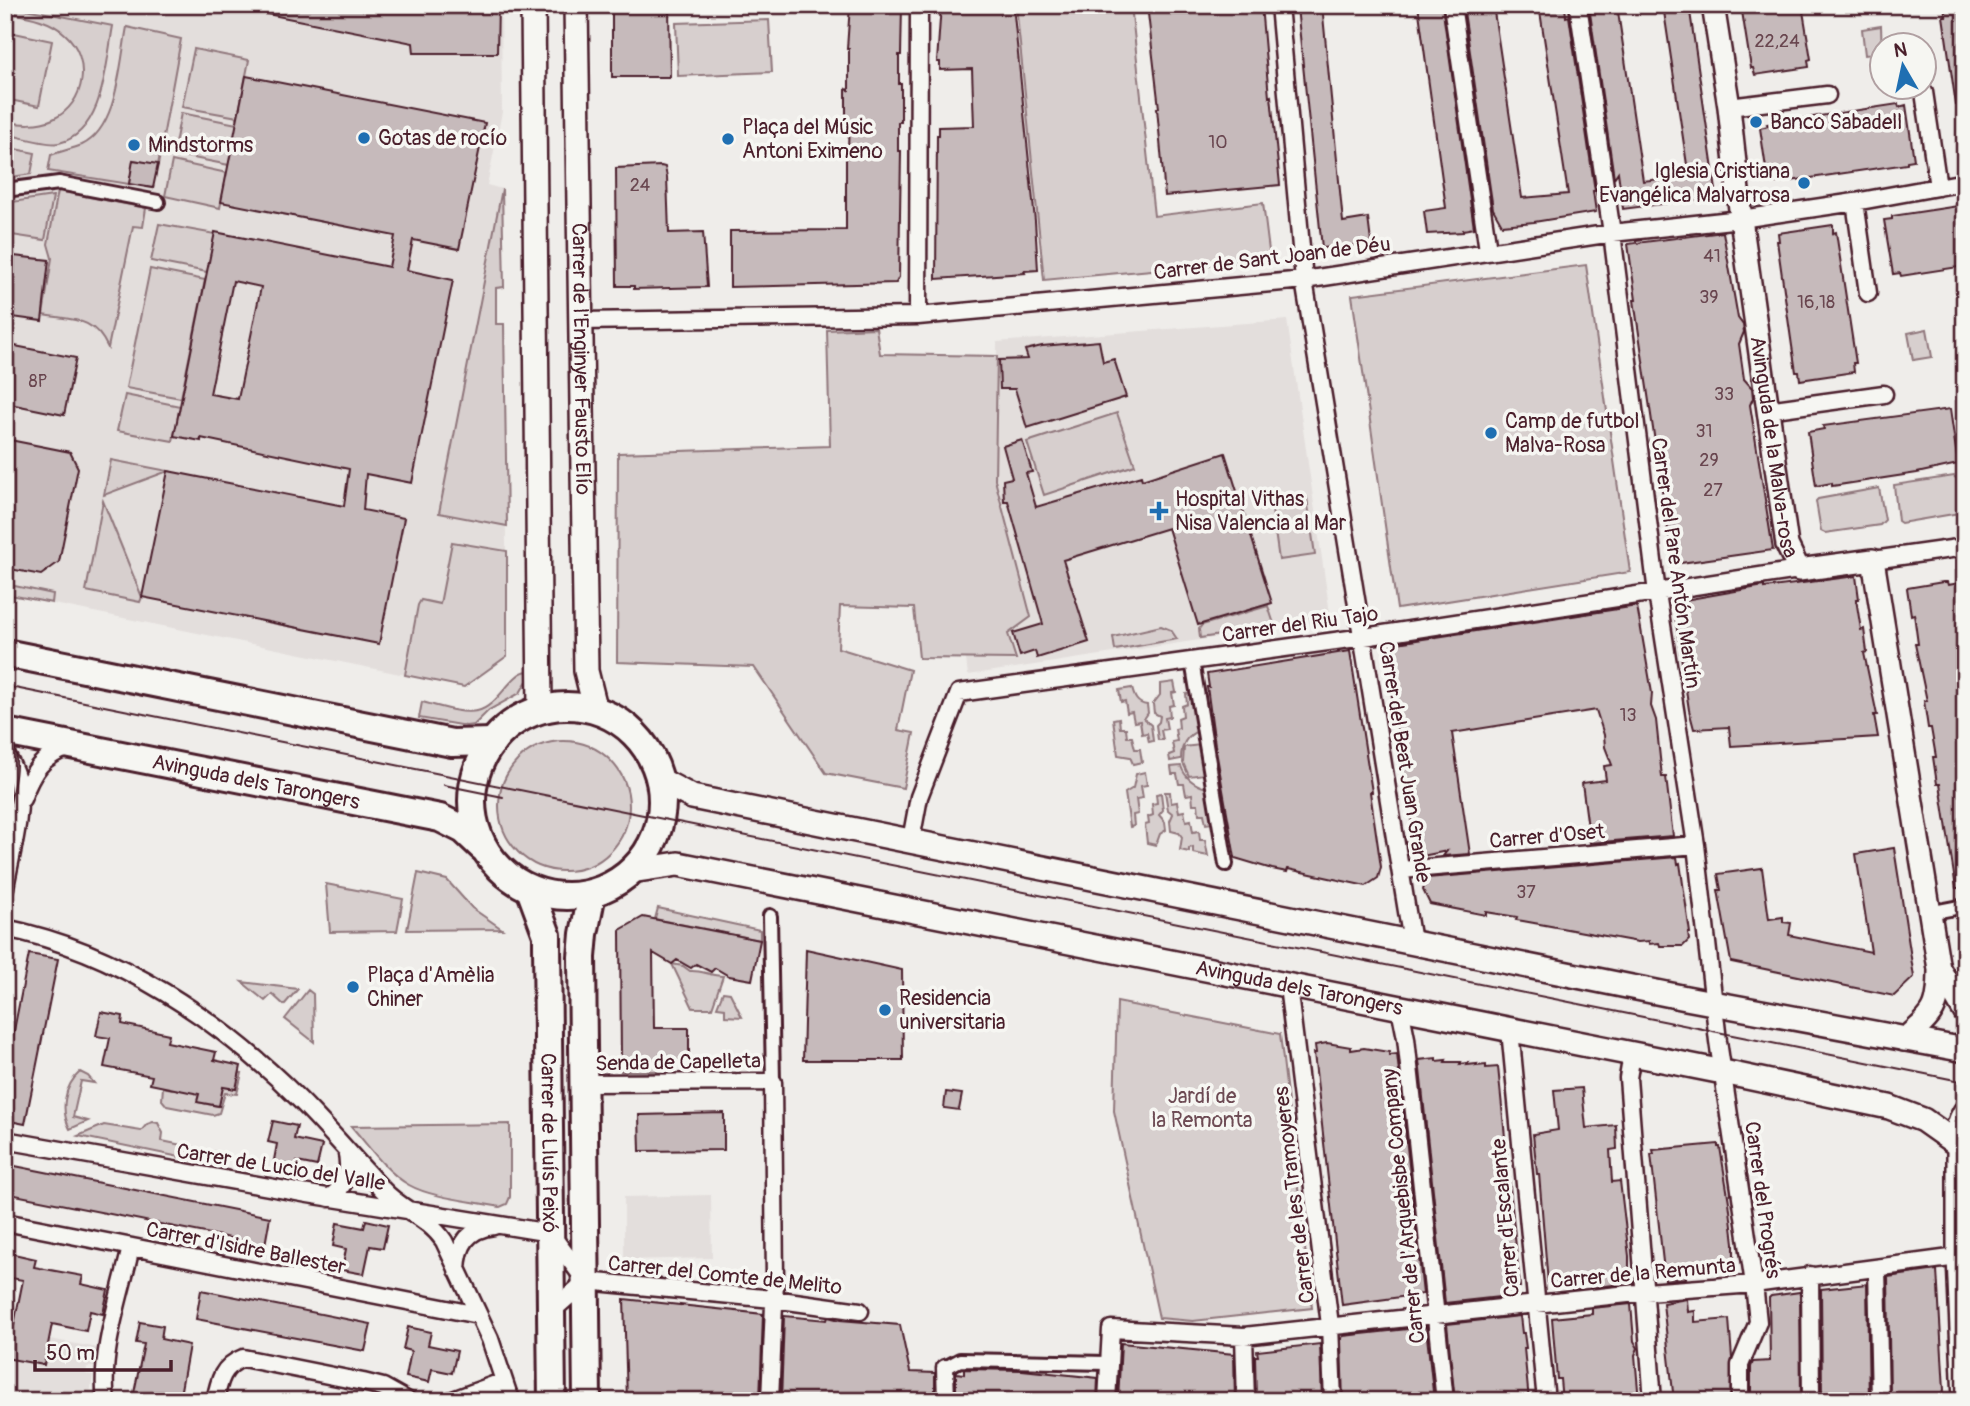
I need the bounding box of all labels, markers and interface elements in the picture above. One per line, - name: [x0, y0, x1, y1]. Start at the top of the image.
- house number: 22,24: [1754, 30, 1800, 53]
- north arrow: [1868, 32, 1938, 102]
- text: N: [1892, 37, 1909, 63]
- place label: Banco Sabadell: [1770, 109, 1902, 136]
- place label: Plaça del Músic Antoni Eximeno: [742, 114, 883, 165]
- marker: Banco Sabadell: [1748, 114, 1764, 130]
- place label: Gotas de rocío: [378, 125, 507, 152]
- marker: Gotas de rocío: [356, 130, 372, 146]
- marker: Plaça del Músic Antoni Eximeno: [720, 131, 736, 147]
- house number: 10: [1208, 131, 1228, 154]
- place label: Mindstorms: [148, 132, 254, 159]
- marker: Mindstorms: [126, 137, 142, 153]
- place label: Iglesia Cristiana Evangélica Malvarrosa: [1599, 158, 1790, 209]
- house number: 24: [630, 174, 651, 197]
- marker: Iglesia Cristiana Evangélica Malvarrosa: [1796, 175, 1812, 191]
- street label: Carrer de l'Enginyer Fausto Elío: [565, 223, 596, 495]
- street label: Carrer de Sant Joan de Déu: [1152, 231, 1392, 286]
- house number: 41: [1703, 245, 1721, 268]
- house number: 39: [1699, 286, 1719, 309]
- house number: 16,18: [1797, 291, 1835, 314]
- street label: Avinguda de la Malva-rosa: [1744, 334, 1804, 562]
- house number: 8P: [28, 370, 48, 393]
- house number: 33: [1714, 383, 1734, 406]
- place label: Camp de futbol Malva-Rosa: [1505, 408, 1640, 459]
- house number: 31: [1695, 420, 1713, 443]
- marker: Camp de futbol Malva-Rosa: [1483, 425, 1499, 441]
- street label: Carrer del Pare Antón Martín: [1645, 436, 1706, 690]
- house number: 29: [1699, 449, 1719, 472]
- house number: 27: [1703, 479, 1723, 502]
- place label: Hospital Vithas Nisa Valencia al Mar: [1175, 486, 1347, 537]
- marker: Hospital Vithas Nisa Valencia al Mar: [1149, 501, 1169, 521]
- street label: Carrer del Riu Tajo: [1220, 600, 1380, 649]
- street label: Carrer del Beat Juan Grande: [1372, 639, 1437, 885]
- house number: 13: [1619, 704, 1637, 727]
- street label: Avinguda dels Tarongers: [150, 748, 363, 816]
- street label: Carrer d'Oset: [1488, 818, 1606, 855]
- house number: 37: [1516, 881, 1536, 904]
- street label: Avinguda dels Tarongers: [1193, 954, 1406, 1022]
- place label: Plaça d'Amèlia Chiner: [367, 962, 495, 1013]
- marker: Plaça d'Amèlia Chiner: [345, 979, 361, 995]
- place label: Residencia universitaria: [899, 985, 1005, 1036]
- marker: Residencia universitaria: [877, 1002, 893, 1018]
- street label: Senda de Capelleta: [595, 1048, 761, 1077]
- street label: Carrer de Lluís Peixó: [534, 1053, 563, 1233]
- street label: Carrer de l'Arquebisbe Company: [1376, 1067, 1431, 1345]
- park label: Jardí de la Remonta: [1151, 1083, 1253, 1134]
- street label: Carrer de les Tramoyeres: [1268, 1084, 1321, 1305]
- street label: Carrer del Progrés: [1738, 1120, 1787, 1281]
- street label: Carrer d'Escalante: [1485, 1137, 1526, 1299]
- street label: Carrer de Lucio del Valle: [175, 1138, 388, 1197]
- street label: Carrer d'Isidre Ballester: [144, 1216, 349, 1281]
- street label: Carrer del Comte de Melito: [607, 1250, 843, 1301]
- street label: Carrer de la Remunta: [1549, 1252, 1737, 1295]
- scale bar: [35, 1329, 172, 1373]
- text: 50 m: [46, 1340, 95, 1367]

